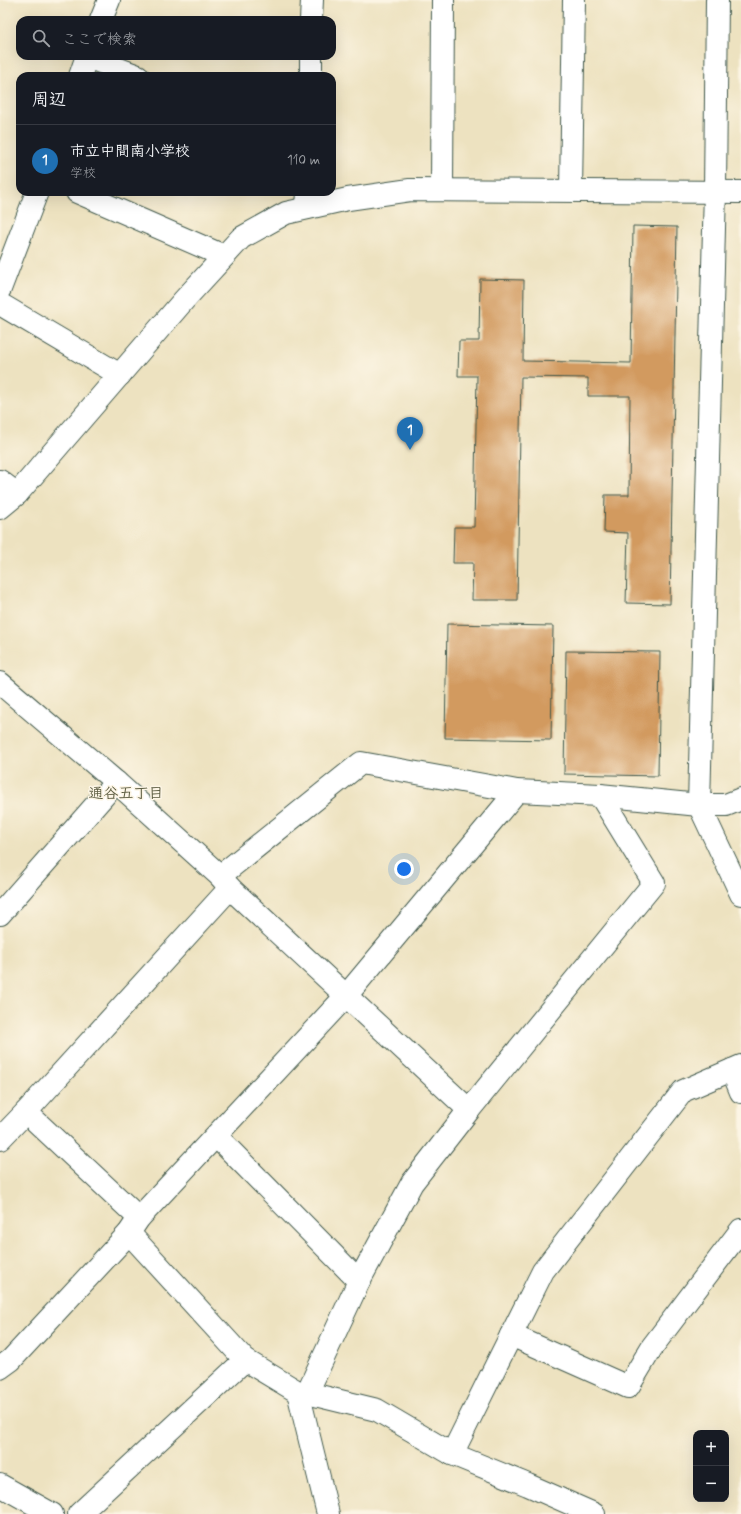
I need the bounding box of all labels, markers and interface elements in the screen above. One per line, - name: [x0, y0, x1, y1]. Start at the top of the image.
- search box: [16, 16, 336, 60]
- icon: search: [30, 27, 52, 49]
- text: ここで検索: [62, 30, 137, 50]
- text: 周辺: [32, 89, 66, 111]
- text: 市立中間南小学校: [70, 142, 190, 162]
- text: 1: [42, 152, 48, 169]
- text: 110 m: [287, 152, 320, 169]
- text: 学校: [70, 165, 96, 182]
- pin: 1: [397, 417, 423, 450]
- district label: 通谷五丁目: [88, 784, 164, 804]
- your location: [394, 859, 414, 879]
- map controls: [693, 1430, 729, 1502]
- button: +: [693, 1430, 729, 1466]
- button: −: [693, 1466, 729, 1502]

